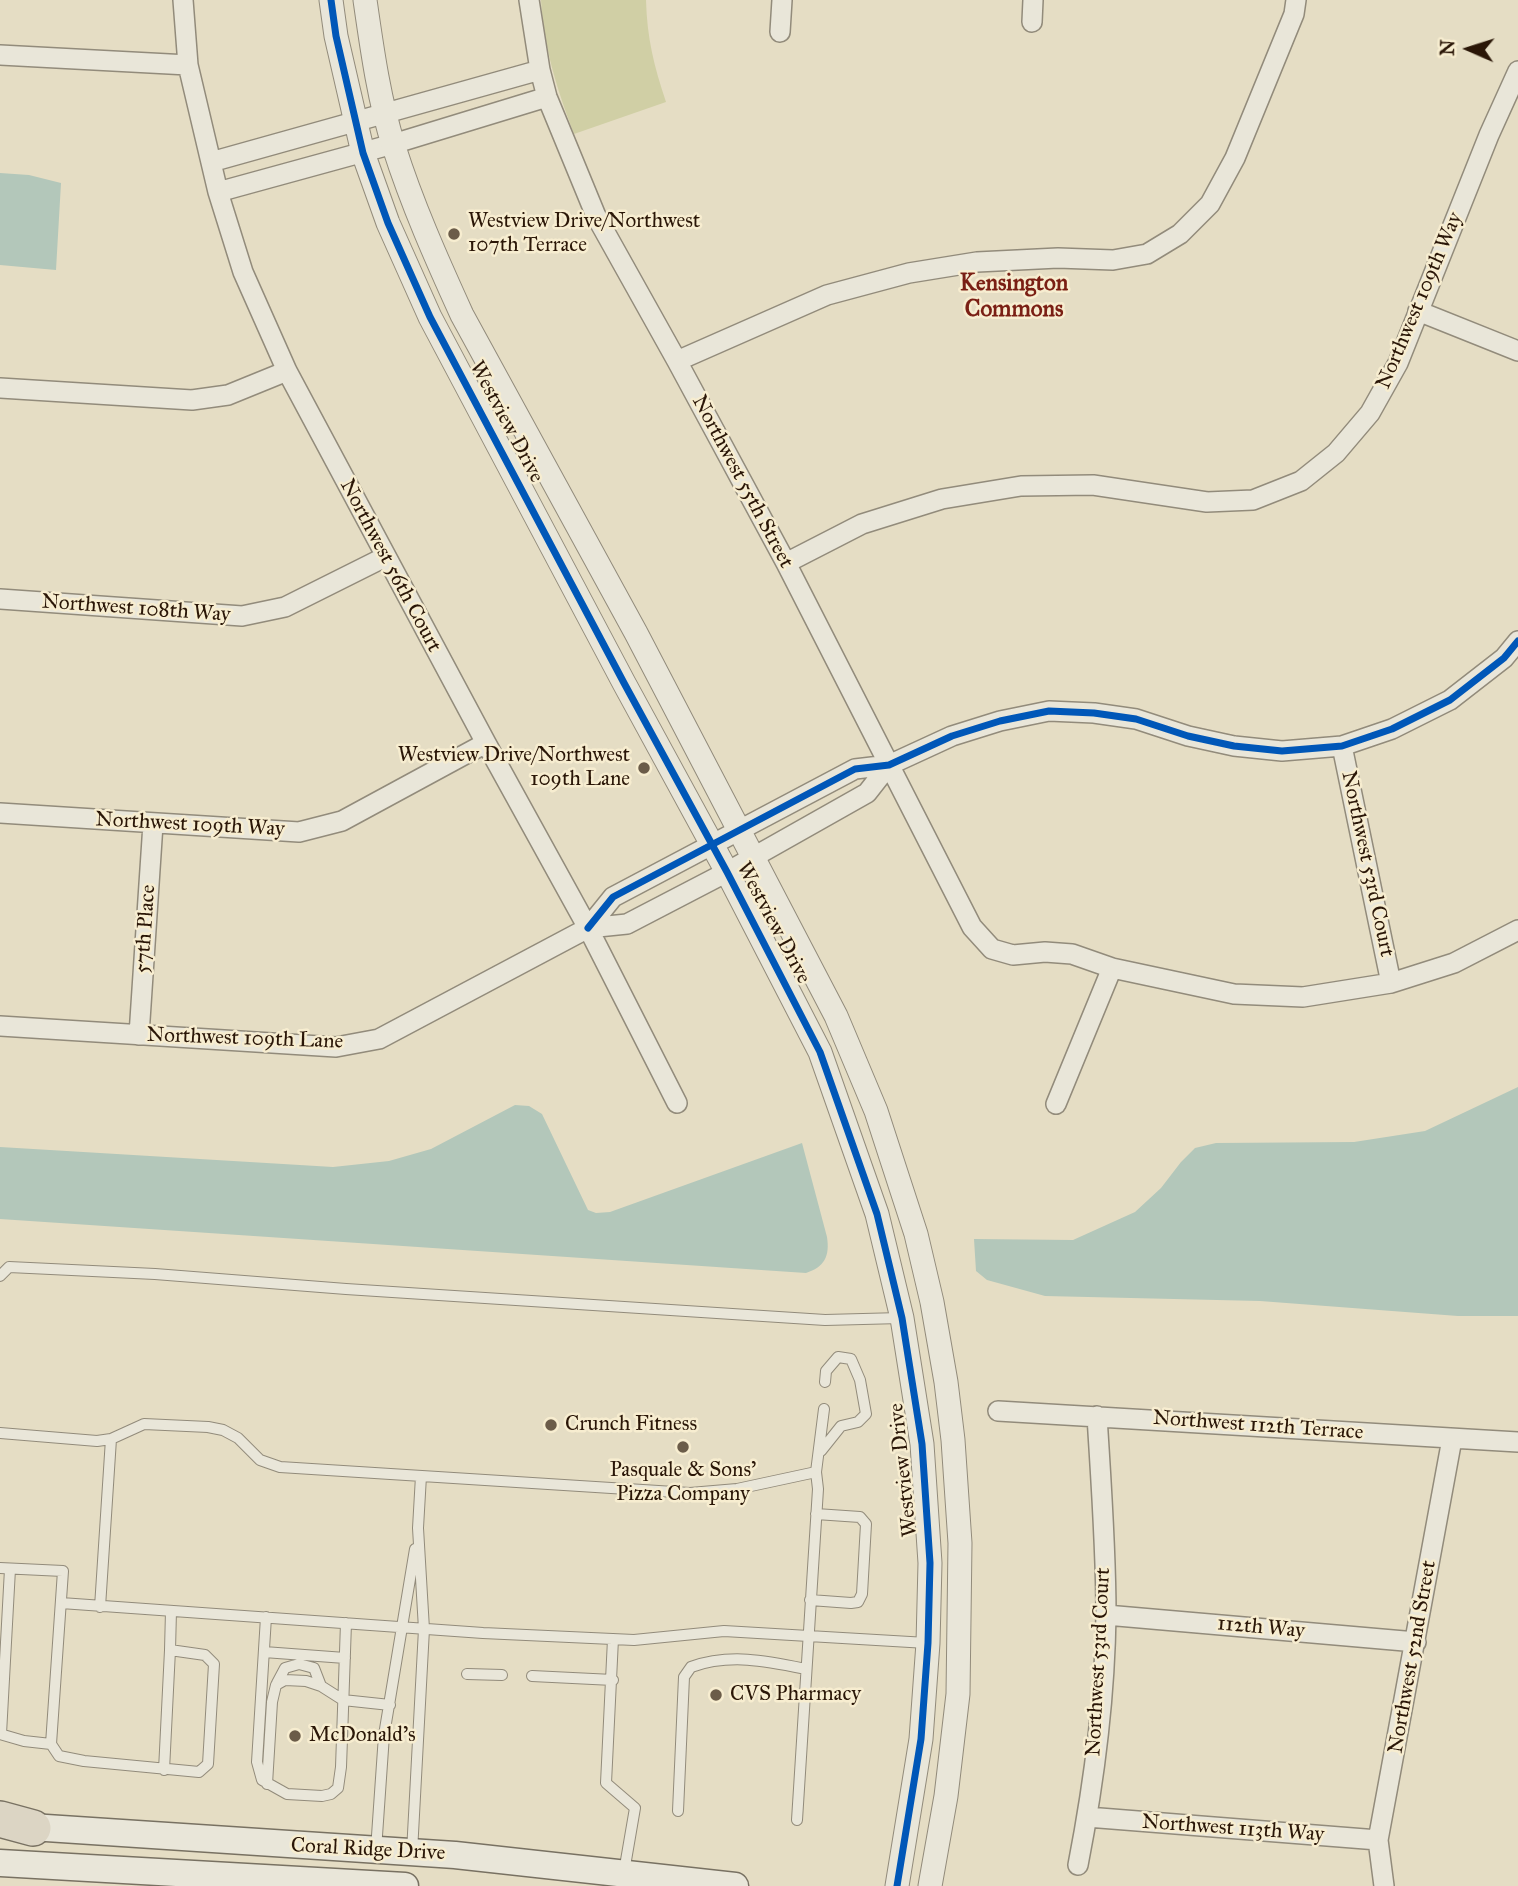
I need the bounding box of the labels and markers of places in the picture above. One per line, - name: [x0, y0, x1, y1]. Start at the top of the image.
- place label: Westview Drive/Northwest 107th Terrace: [468, 209, 700, 259]
- marker: Westview Drive/Northwest 107th Terrace: [446, 226, 462, 242]
- place label: Westview Drive/Northwest 109th Lane: [398, 743, 630, 793]
- marker: Westview Drive/Northwest 109th Lane: [636, 760, 652, 776]
- place label: Crunch Fitness: [565, 1412, 697, 1438]
- marker: Crunch Fitness: [543, 1417, 559, 1433]
- marker: Pasquale & Sons' Pizza Company: [675, 1439, 691, 1455]
- place label: Pasquale & Sons' Pizza Company: [610, 1458, 756, 1508]
- place label: CVS Pharmacy: [730, 1682, 861, 1708]
- marker: CVS Pharmacy: [708, 1687, 724, 1703]
- place label: McDonald's: [309, 1723, 416, 1749]
- marker: McDonald's: [287, 1728, 303, 1744]

